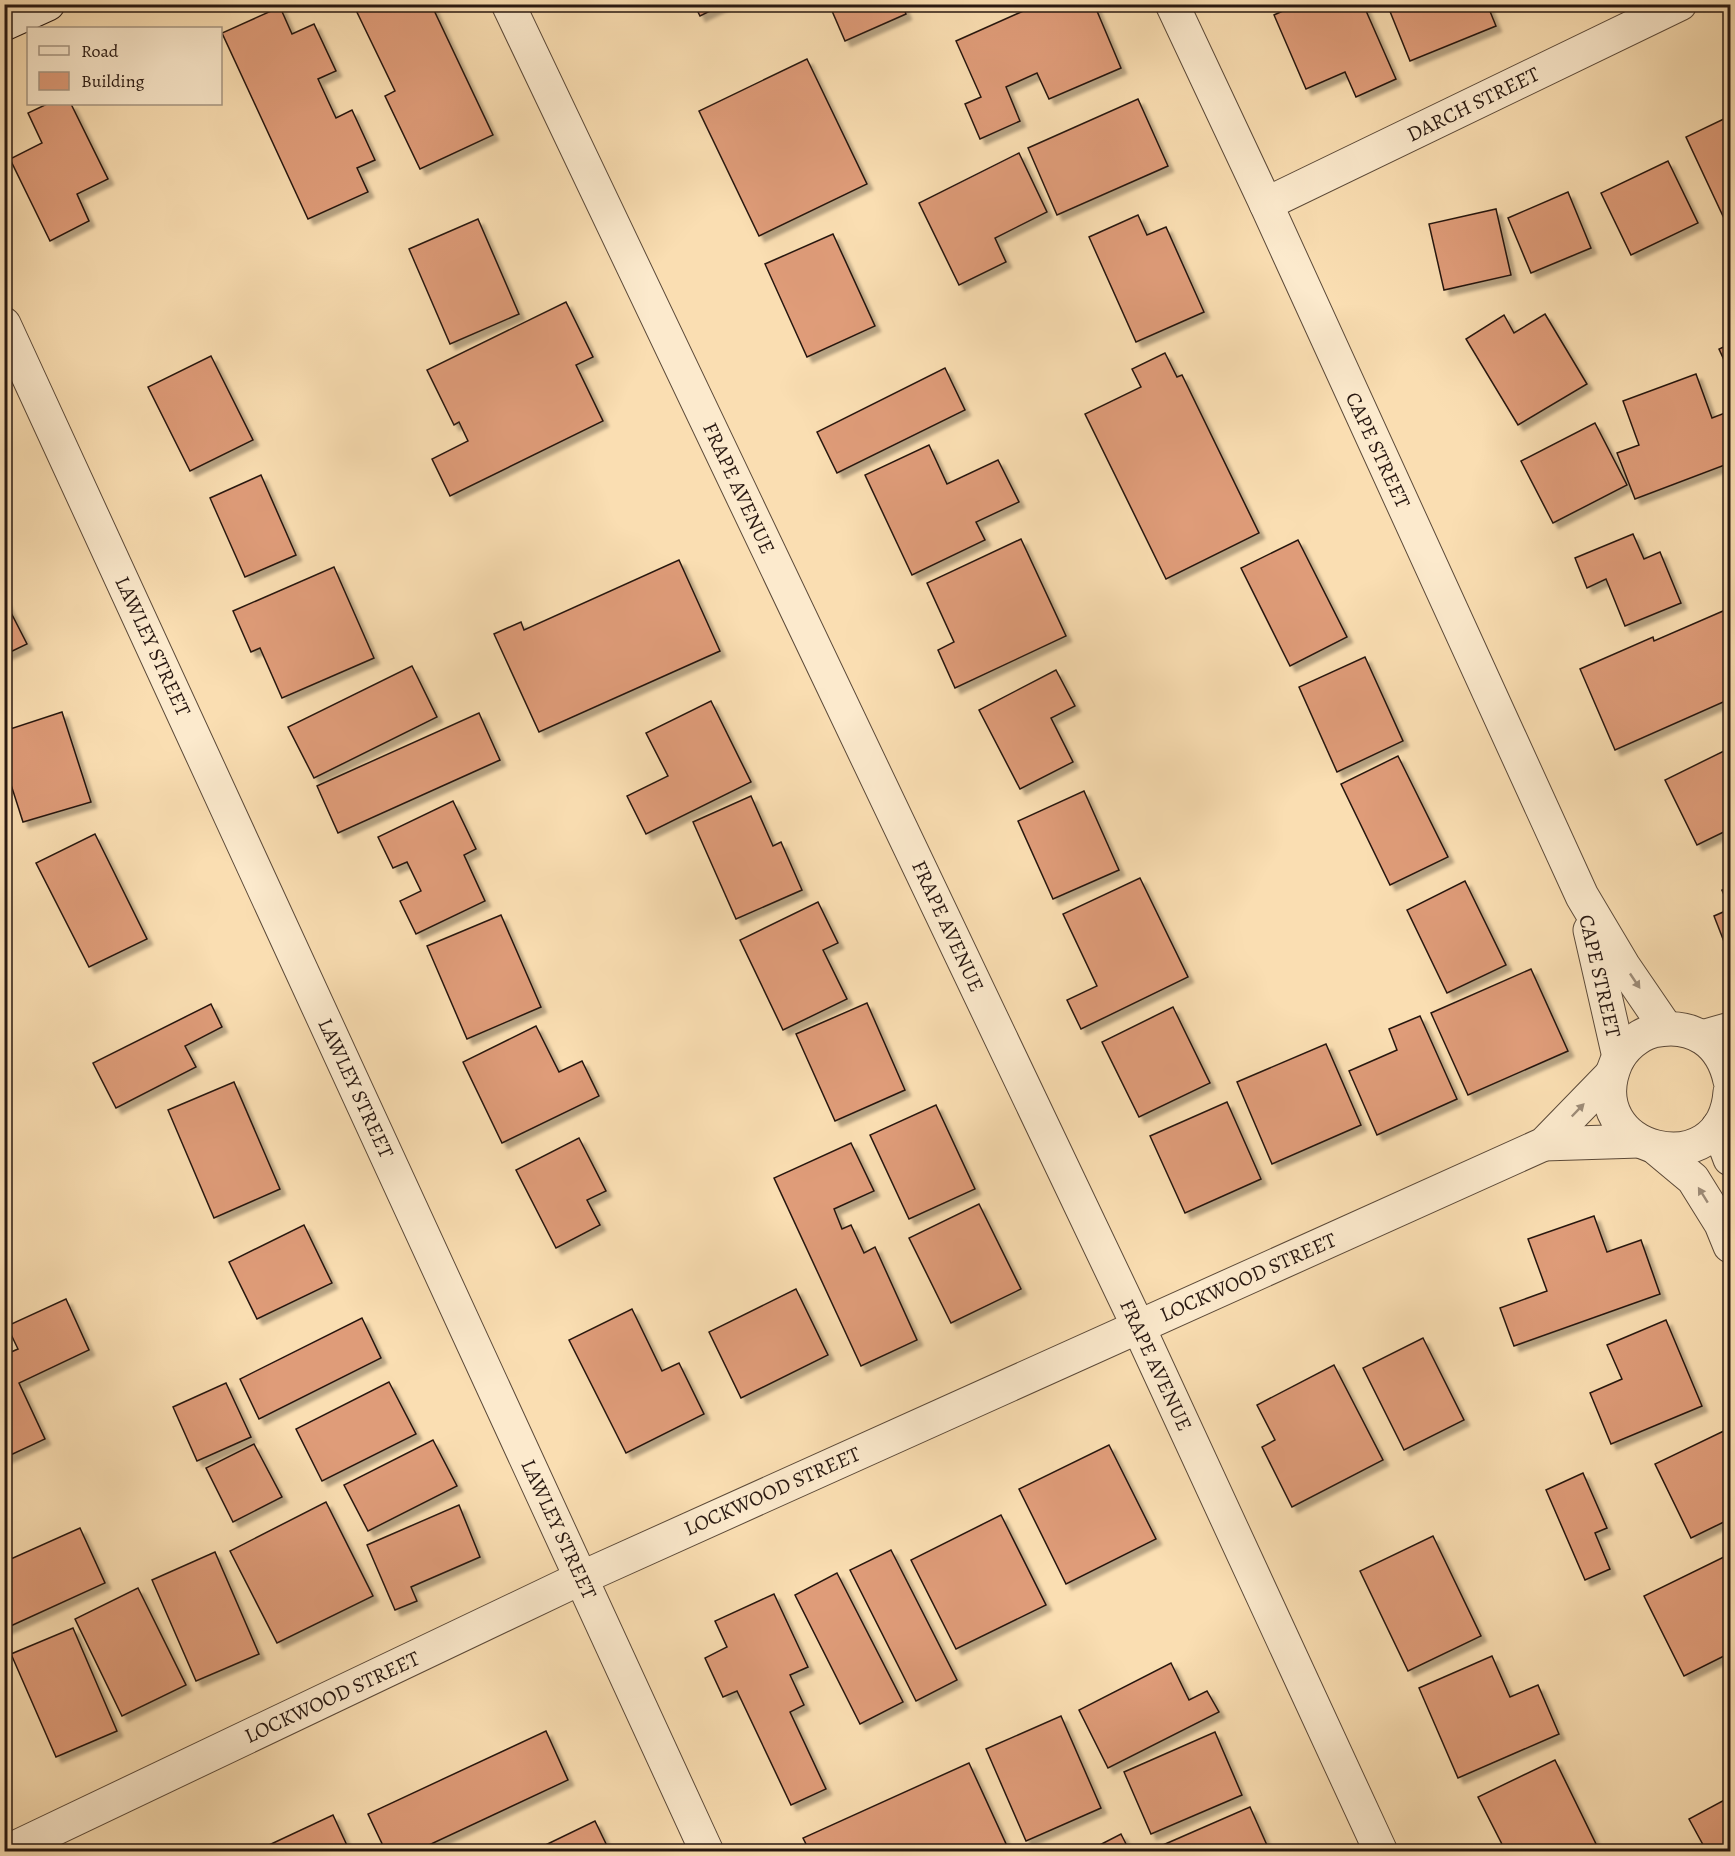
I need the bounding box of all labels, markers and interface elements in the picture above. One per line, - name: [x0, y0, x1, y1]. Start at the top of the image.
- legend: [27, 27, 222, 105]
- text: Road: [81, 39, 119, 63]
- street label: DARCH STREET: [1402, 60, 1544, 148]
- text: Building: [81, 69, 145, 93]
- street label: CAPE STREET: [1339, 387, 1417, 513]
- street label: FRAPE AVENUE: [696, 418, 782, 558]
- street label: LAWLEY STREET: [108, 572, 198, 721]
- street label: FRAPE AVENUE: [905, 856, 991, 996]
- street label: CAPE STREET: [1572, 912, 1628, 1041]
- one-way arrow: [1629, 973, 1641, 989]
- street label: LAWLEY STREET: [311, 1014, 401, 1163]
- one-way arrow: [1570, 1103, 1584, 1117]
- one-way arrow: [1698, 1187, 1709, 1203]
- street label: LOCKWOOD STREET: [1155, 1225, 1341, 1328]
- street label: FRAPE AVENUE: [1113, 1295, 1199, 1435]
- street label: LOCKWOOD STREET: [679, 1439, 865, 1542]
- street label: LAWLEY STREET: [514, 1455, 604, 1604]
- street label: LOCKWOOD STREET: [240, 1644, 425, 1750]

